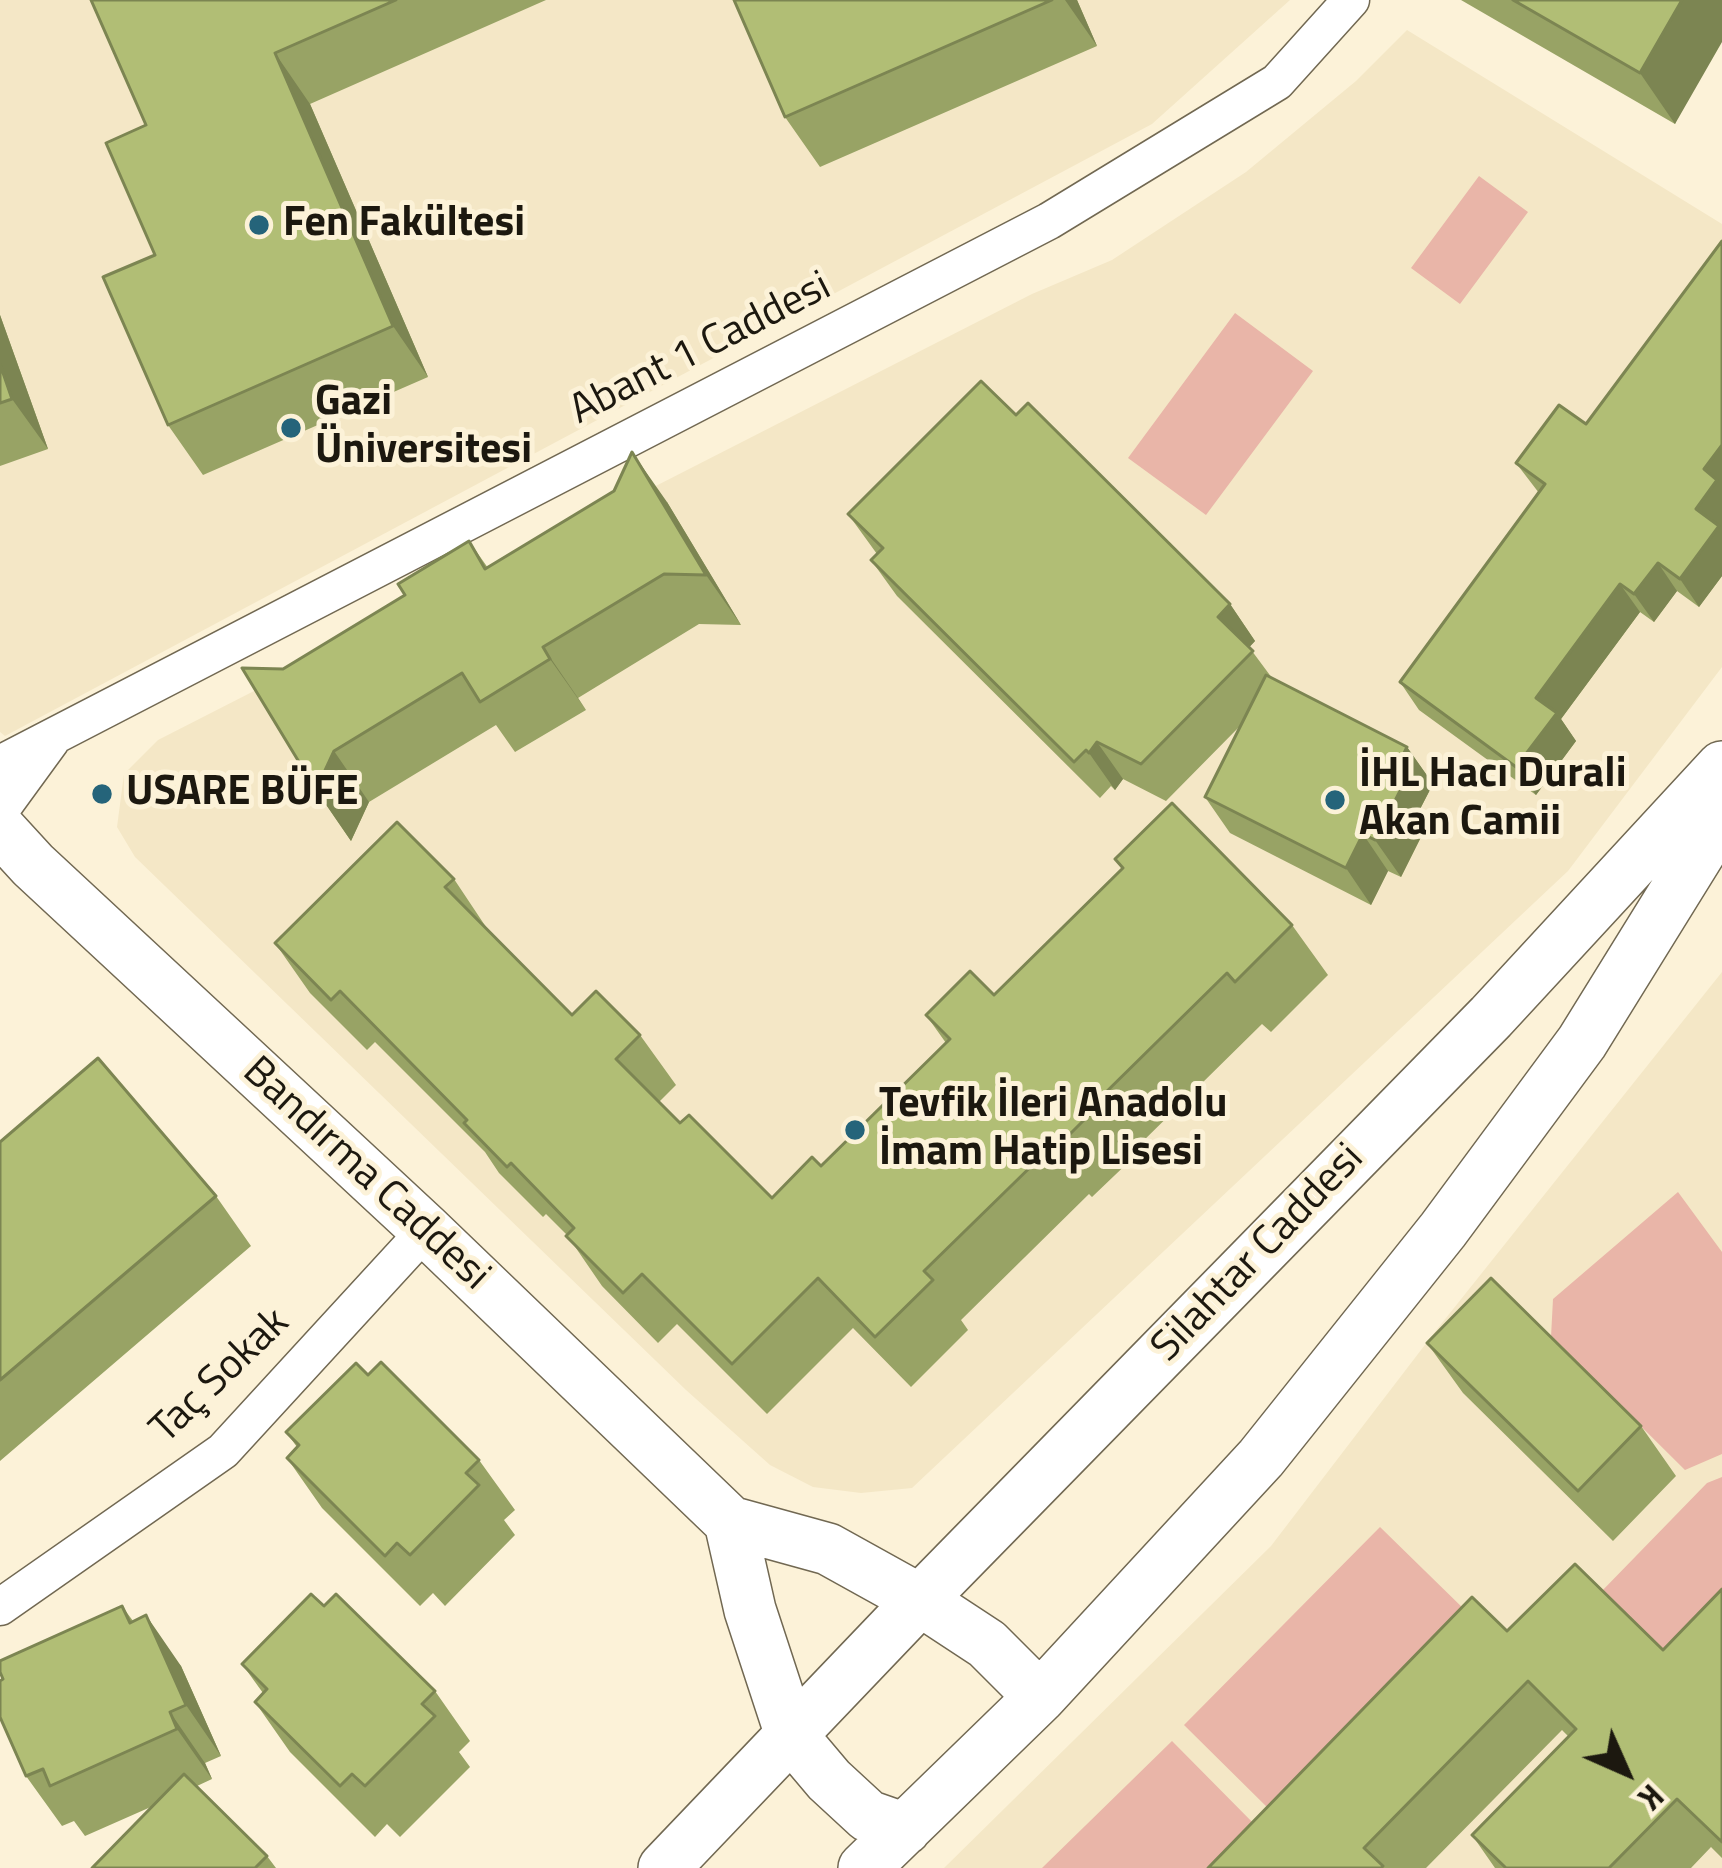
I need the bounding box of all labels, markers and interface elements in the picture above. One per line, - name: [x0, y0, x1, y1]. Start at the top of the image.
- place label: Fen Fakültesi: [283, 200, 525, 250]
- marker: Fen Fakültesi: [246, 212, 272, 238]
- street label: Abant 1 Caddesi: [562, 263, 840, 437]
- place label: Gazi Üniversitesi: [315, 379, 532, 478]
- marker: Gazi Üniversitesi: [278, 415, 304, 441]
- place label: İHL Hacı Durali Akan Camii: [1359, 751, 1626, 850]
- place label: USARE BÜFE: [126, 769, 358, 819]
- marker: USARE BÜFE: [89, 781, 115, 807]
- marker: İHL Hacı Durali Akan Camii: [1322, 787, 1348, 813]
- street label: Bandırma Caddesi: [231, 1048, 499, 1302]
- place label: Tevfik İleri Anadolu İmam Hatip Lisesi: [879, 1081, 1227, 1180]
- marker: Tevfik İleri Anadolu İmam Hatip Lisesi: [842, 1117, 868, 1143]
- street label: Silahtar Caddesi: [1143, 1135, 1375, 1373]
- street label: Taç Sokak: [141, 1299, 301, 1455]
- north arrow: [1566, 1712, 1686, 1832]
- text: K: [1627, 1773, 1676, 1822]

